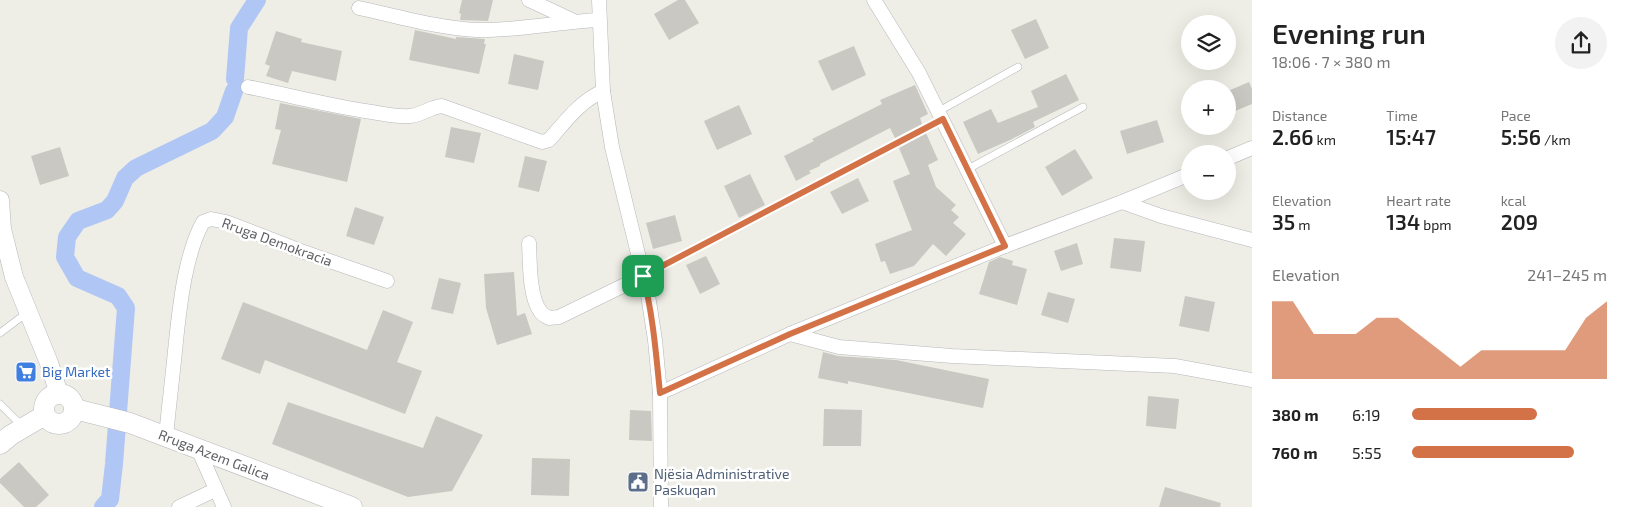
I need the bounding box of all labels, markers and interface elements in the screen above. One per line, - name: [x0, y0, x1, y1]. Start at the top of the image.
- map controls: [1181, 15, 1236, 200]
- button: layers: [1181, 15, 1236, 70]
- text: Evening run: [1272, 16, 1426, 50]
- button: share: [1555, 17, 1607, 69]
- text: 18:06 · 7 × 380 m: [1272, 52, 1390, 71]
- button: +: [1181, 80, 1236, 135]
- text: Distance: [1272, 107, 1327, 124]
- text: Time: [1386, 107, 1418, 124]
- text: Pace: [1501, 107, 1531, 124]
- text: 2.66: [1272, 124, 1313, 149]
- text: 15:47: [1386, 124, 1436, 149]
- text: 5:56: [1501, 124, 1541, 149]
- text: km: [1313, 131, 1336, 148]
- text: /km: [1541, 131, 1571, 148]
- button: −: [1181, 145, 1236, 200]
- text: Elevation: [1272, 192, 1331, 209]
- text: Heart rate: [1386, 192, 1451, 209]
- text: kcal: [1501, 192, 1526, 209]
- text: 35: [1272, 209, 1295, 234]
- text: 134: [1386, 209, 1420, 234]
- text: 209: [1501, 209, 1538, 234]
- street label: Rruga Demokracia: [220, 214, 335, 269]
- text: m: [1295, 216, 1311, 233]
- text: bpm: [1420, 216, 1452, 233]
- pin: [622, 255, 664, 297]
- icon: arrive: [629, 262, 657, 290]
- text: Elevation: [1272, 265, 1340, 284]
- text: 241–245 m: [1527, 265, 1607, 284]
- supermarket icon: Big Market: [14, 360, 38, 384]
- place label: Big Market: [42, 363, 110, 380]
- text: 380 m: [1272, 405, 1319, 424]
- text: 6:19: [1352, 405, 1380, 424]
- street label: Rruga Azem Galica: [156, 425, 272, 484]
- text: 760 m: [1272, 443, 1318, 462]
- text: 5:55: [1352, 443, 1382, 462]
- place label: Njësia Administrative Paskuqan: [654, 465, 789, 498]
- public building icon: Njësia Administrative Paskuqan: [626, 470, 650, 494]

